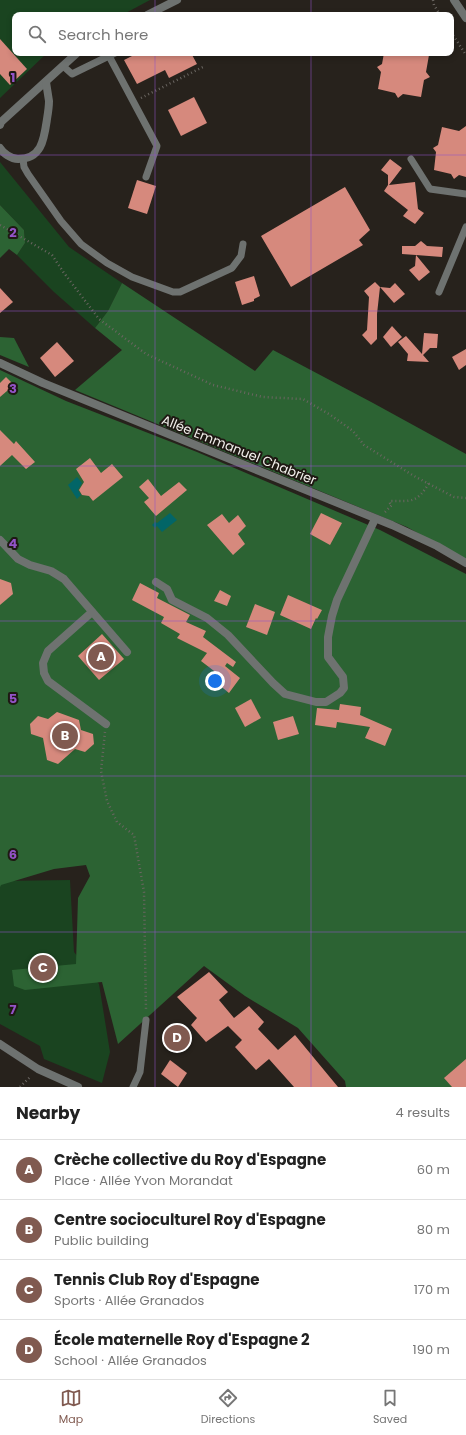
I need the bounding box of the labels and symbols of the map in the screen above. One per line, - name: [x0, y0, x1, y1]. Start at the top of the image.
- text: 1: [11, 68, 15, 87]
- text: 2: [9, 223, 17, 242]
- text: 3: [9, 379, 17, 398]
- street label: Allée Emmanuel Chabrier: [159, 410, 319, 490]
- text: 4: [9, 534, 18, 553]
- pin: A: [88, 642, 114, 672]
- your location: [205, 671, 225, 691]
- text: 5: [9, 689, 17, 708]
- pin: B: [52, 721, 78, 751]
- text: 6: [9, 845, 17, 864]
- pin: C: [30, 953, 56, 983]
- text: 7: [10, 1000, 17, 1019]
- pin: D: [164, 1023, 190, 1053]

